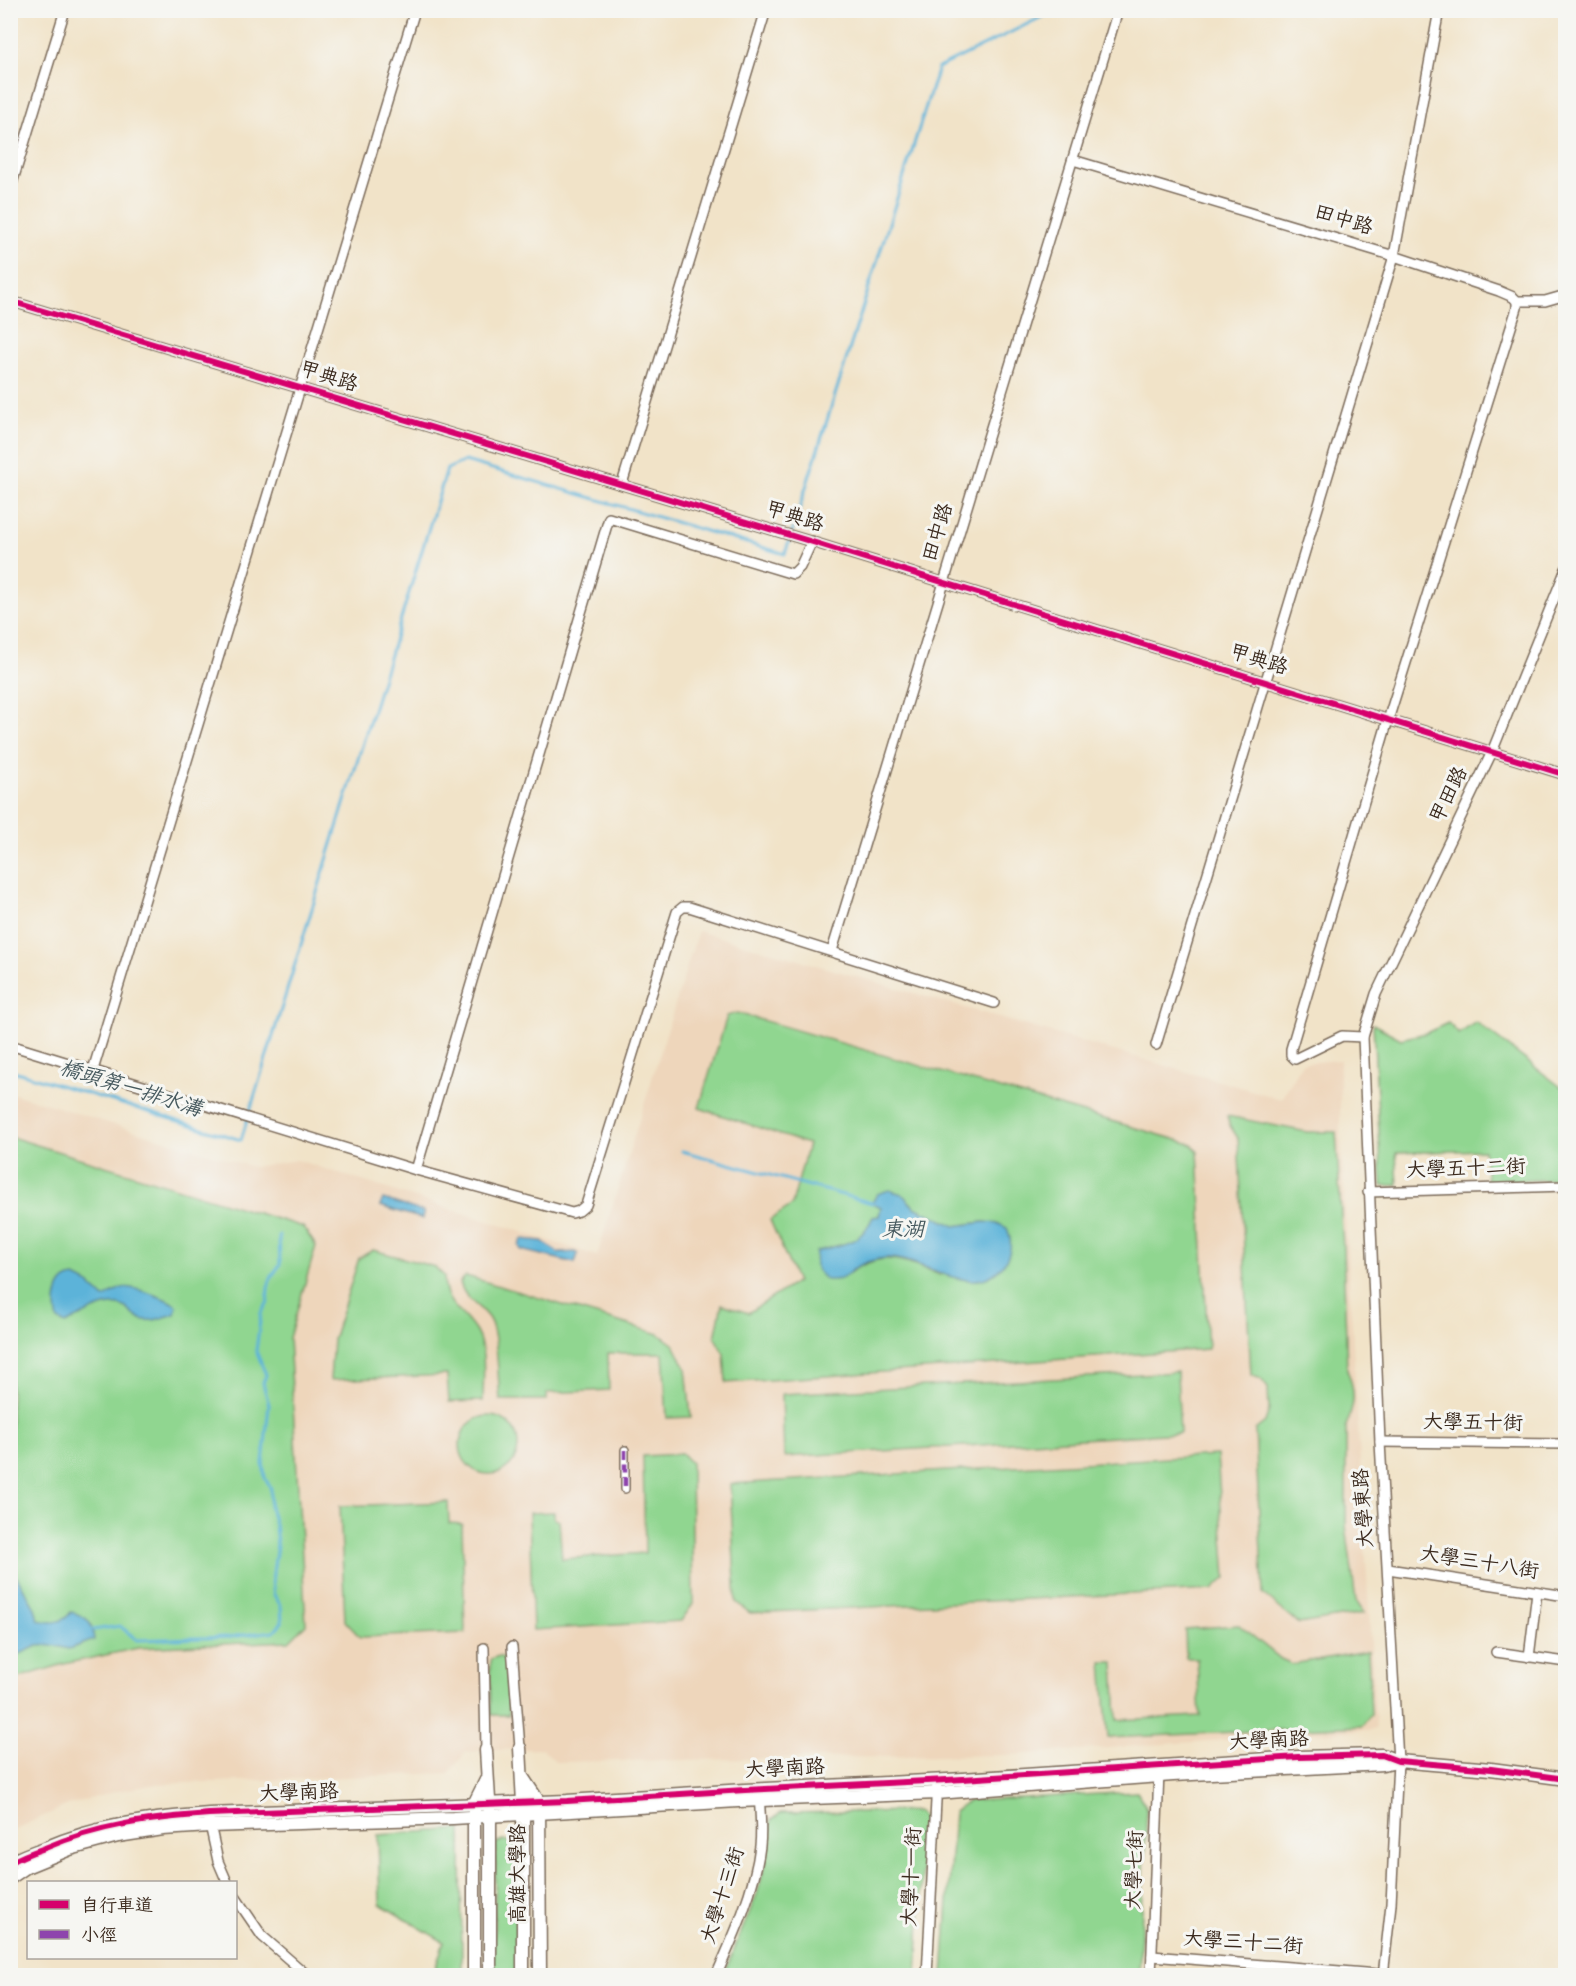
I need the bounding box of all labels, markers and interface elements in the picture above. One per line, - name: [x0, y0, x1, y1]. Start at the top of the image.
- street label: 田中路: [1311, 200, 1377, 242]
- street label: 甲典路: [296, 357, 362, 399]
- street label: 甲典路: [762, 497, 828, 539]
- street label: 田中路: [918, 499, 960, 565]
- street label: 甲典路: [1226, 640, 1292, 682]
- street label: 甲田路: [1426, 762, 1475, 828]
- water label: 橋頭第一排水溝: [56, 1056, 206, 1125]
- street label: 大學五十二街: [1406, 1155, 1526, 1185]
- water label: 東湖: [882, 1218, 926, 1245]
- street label: 大學五十街: [1423, 1411, 1523, 1437]
- street label: 大學東路: [1350, 1466, 1380, 1549]
- street label: 大學三十八街: [1418, 1542, 1540, 1586]
- street label: 大學南路: [1228, 1727, 1311, 1757]
- street label: 大學南路: [744, 1755, 827, 1785]
- street label: 大學南路: [259, 1780, 340, 1808]
- street label: 高雄大學路: [507, 1823, 532, 1924]
- street label: 大學十一街: [898, 1826, 928, 1928]
- street label: 大學七街: [1122, 1830, 1150, 1910]
- street label: 大學十三街: [697, 1844, 751, 1947]
- legend: [27, 1881, 237, 1959]
- text: 自行車道: [81, 1896, 153, 1918]
- text: 小徑: [81, 1926, 117, 1948]
- street label: 大學三十二街: [1182, 1927, 1304, 1961]

